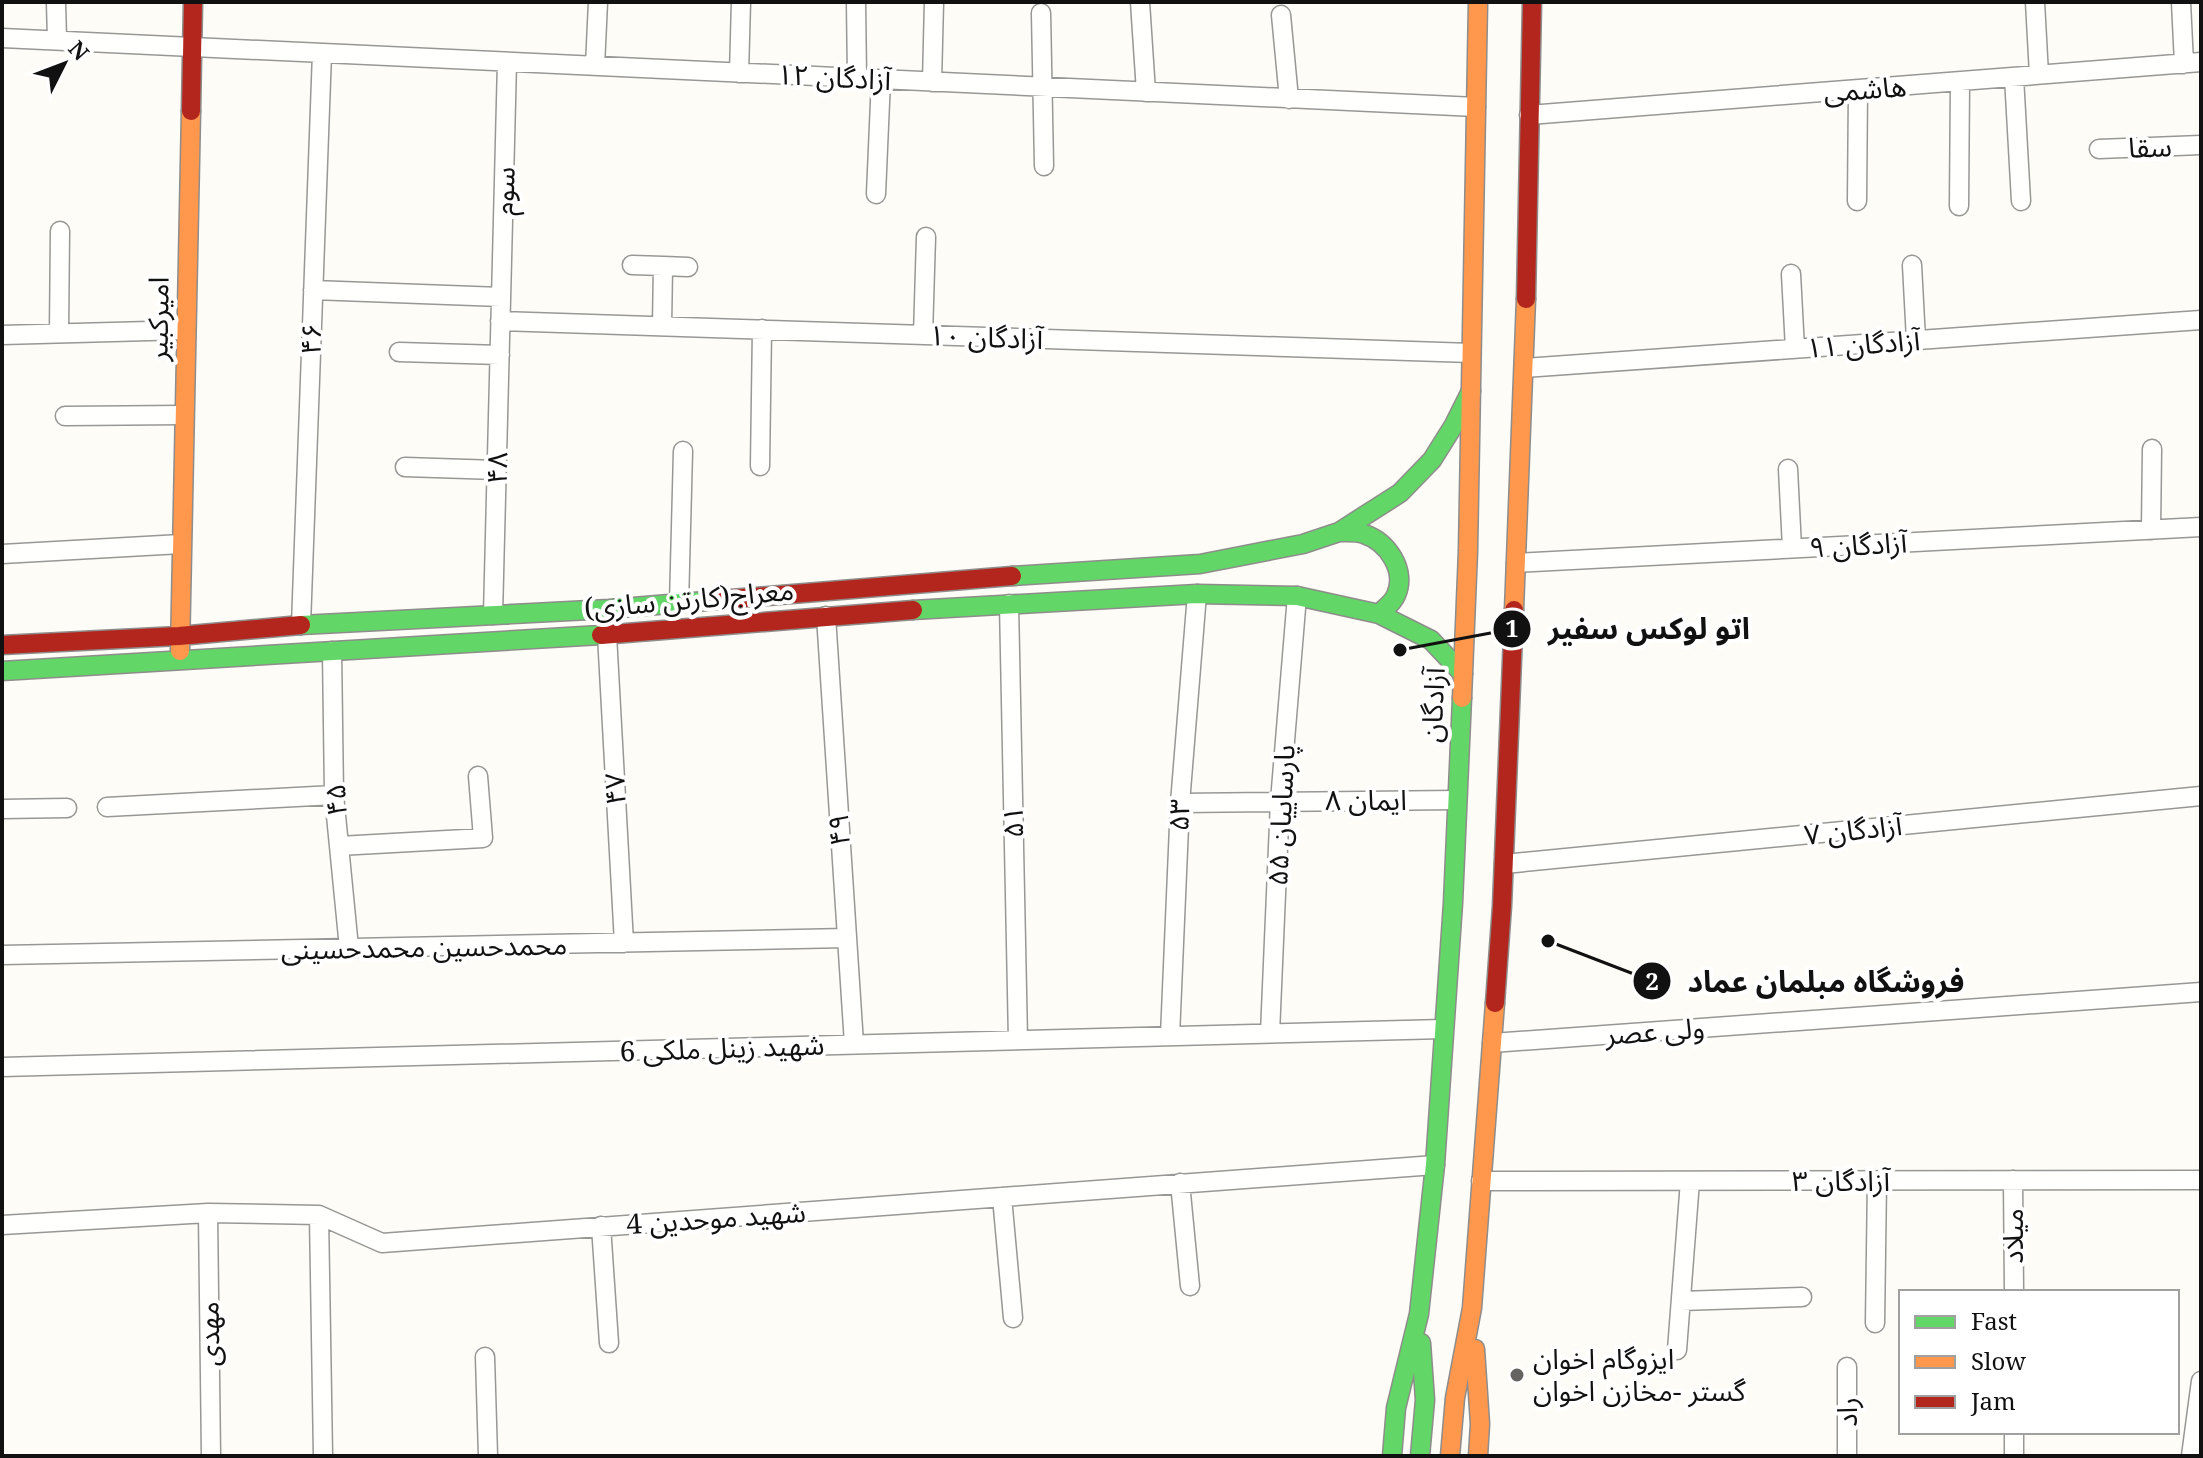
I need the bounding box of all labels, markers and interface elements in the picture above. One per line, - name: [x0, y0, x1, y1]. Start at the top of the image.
- north arrow: [24, 24, 104, 104]
- text: N: [63, 33, 97, 66]
- street label: ۱۲ آزادگان: [776, 54, 894, 98]
- street label: هاشمی: [1822, 66, 1908, 110]
- street label: سقا: [2127, 126, 2173, 166]
- street label: سوم: [483, 166, 526, 216]
- street label: امیرکبیر: [137, 276, 177, 363]
- street label: ۱۰ آزادگان: [928, 315, 1046, 357]
- street label: ۱۱ آزادگان: [1805, 320, 1923, 366]
- street label: ۴۶: [290, 322, 330, 356]
- street label: ۴۸: [477, 452, 515, 484]
- street label: ۹ آزادگان: [1808, 522, 1910, 566]
- street label: معراج(کارتن سازی): [582, 570, 796, 629]
- callout: اتو لوکس سفیر: [1492, 602, 1766, 656]
- text: اتو لوکس سفیر: [1546, 607, 1750, 648]
- text: 1: [1505, 611, 1519, 644]
- street label: آزادگان: [1411, 665, 1453, 743]
- street label: پارساییان ۵۵: [1257, 743, 1303, 887]
- street label: ۴۷: [594, 772, 634, 806]
- street label: ۸ ایمان: [1325, 780, 1407, 818]
- street label: ۴۵: [315, 783, 355, 817]
- street label: ۵۳: [1158, 798, 1198, 832]
- street label: ۷ آزادگان: [1802, 805, 1906, 853]
- street label: ۵۱: [993, 806, 1031, 838]
- street label: ۴۹: [818, 813, 858, 847]
- street label: محمدحسین محمدحسینی: [280, 925, 568, 967]
- callout: فروشگاه مبلمان عماد: [1632, 954, 1981, 1008]
- text: فروشگاه مبلمان عماد: [1688, 960, 1964, 1001]
- text: 2: [1645, 964, 1659, 997]
- street label: ولی عصر: [1603, 1008, 1706, 1052]
- street label: 6 شهید زینل ملکی: [619, 1024, 825, 1070]
- street label: ۳ آزادگان: [1792, 1161, 1892, 1199]
- street label: 4 شهید موحدین: [625, 1192, 807, 1242]
- street label: میلاد: [1993, 1208, 2031, 1264]
- legend: [1899, 1290, 2179, 1434]
- street label: مهدی: [188, 1301, 228, 1367]
- text: Fast: [1971, 1304, 2017, 1337]
- place label: ایزوگام اخوان گستر -مخازن اخوان: [1533, 1339, 1746, 1409]
- text: Slow: [1971, 1344, 2026, 1377]
- marker: ایزوگام اخوان گستر -مخازن اخوان: [1508, 1366, 1526, 1384]
- text: Jam: [1970, 1384, 2016, 1417]
- street label: راد: [1827, 1397, 1865, 1427]

